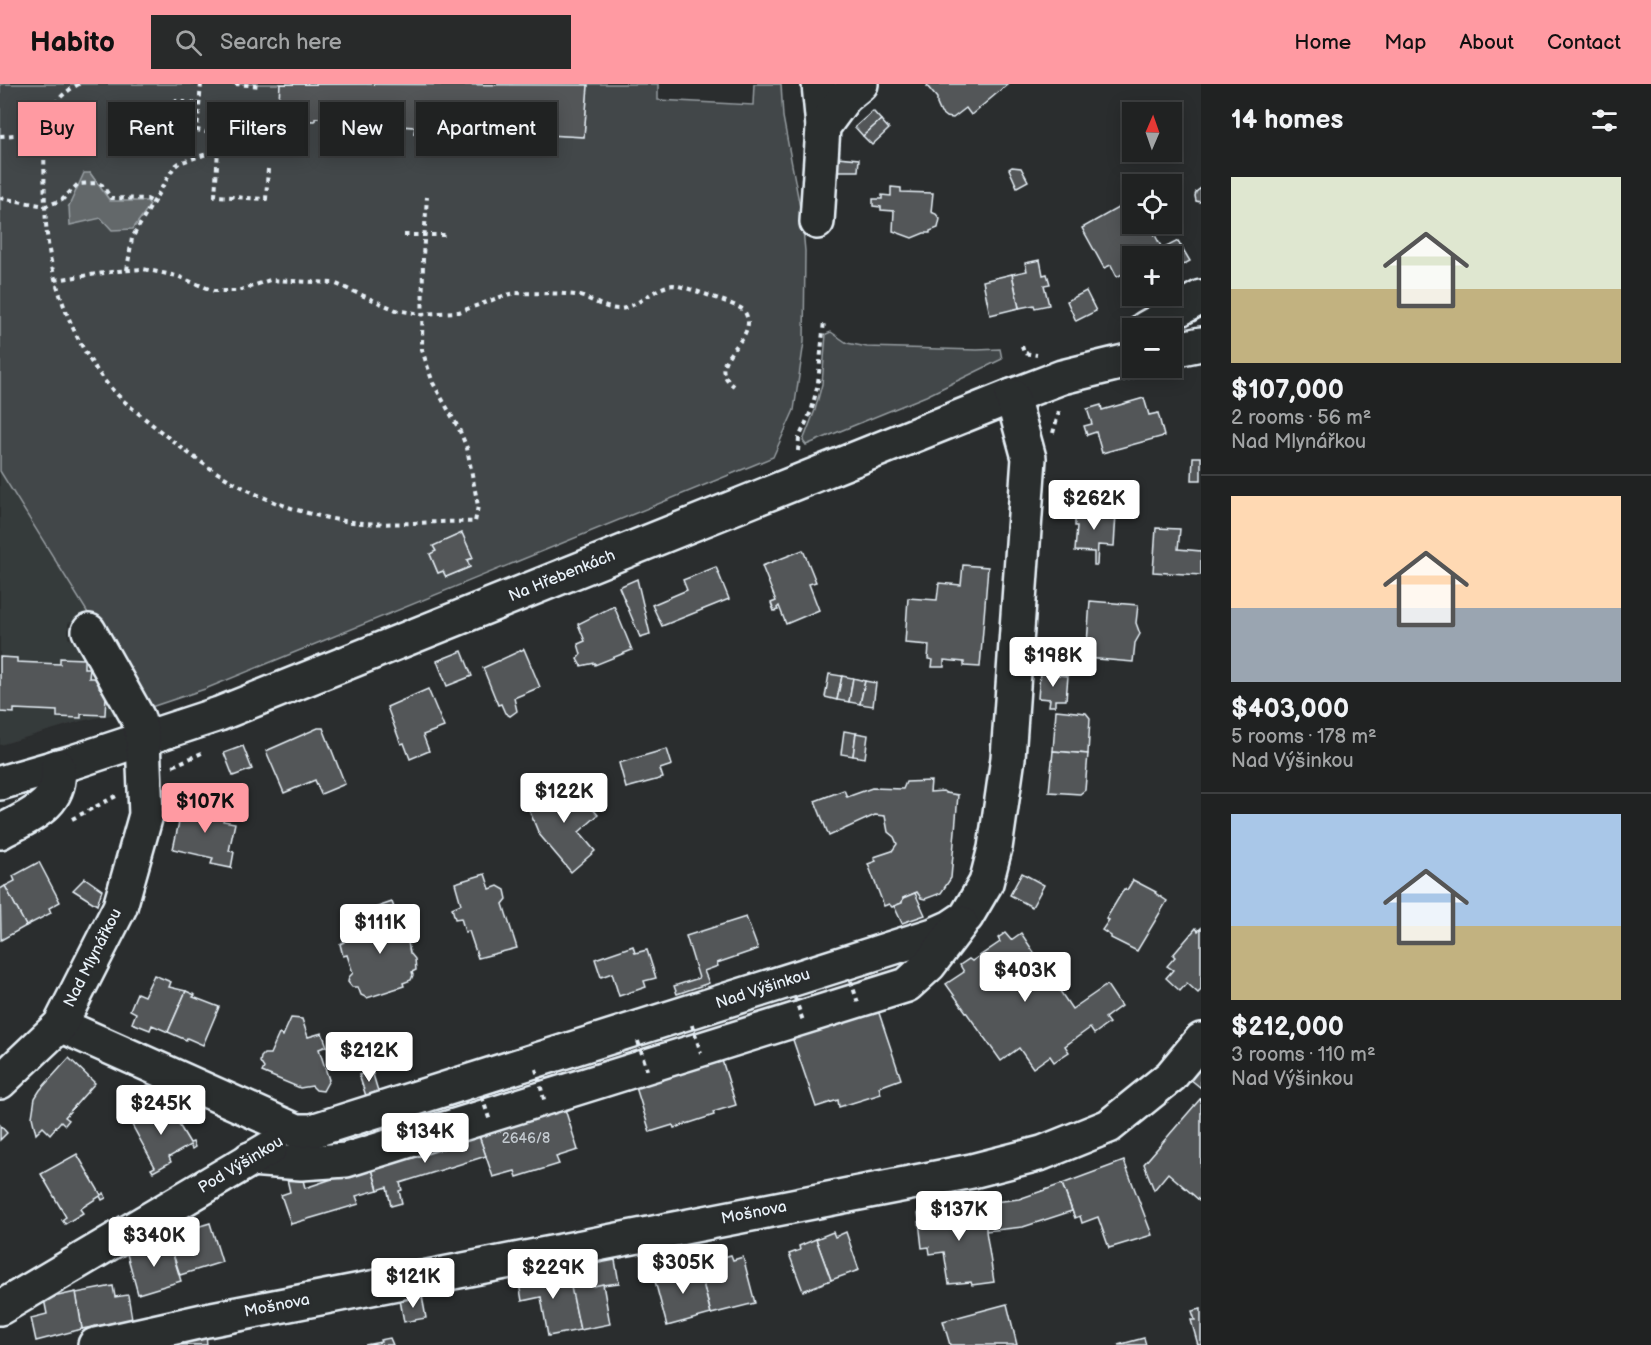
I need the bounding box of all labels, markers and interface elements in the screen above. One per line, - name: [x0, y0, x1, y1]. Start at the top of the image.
- search box: [151, 15, 571, 69]
- text: Habito: [30, 26, 115, 59]
- icon: search: [172, 26, 205, 59]
- text: Search here: [220, 29, 342, 56]
- text: Home: [1294, 30, 1351, 55]
- text: Map: [1384, 30, 1426, 55]
- text: About: [1459, 30, 1514, 55]
- text: Contact: [1547, 30, 1621, 55]
- chip: Buy: [18, 102, 96, 156]
- chip: Rent: [108, 102, 195, 156]
- chip: Filters: [207, 102, 308, 156]
- chip: New: [320, 102, 404, 156]
- chip: Apartment: [416, 102, 557, 156]
- north arrow: [1122, 102, 1182, 162]
- map controls: [1122, 102, 1182, 378]
- icon: filters: [1588, 104, 1621, 137]
- text: 14 homes: [1231, 105, 1343, 136]
- button: locate: [1122, 174, 1182, 234]
- icon: home: [1372, 216, 1480, 324]
- button: +: [1122, 246, 1182, 306]
- button: −: [1122, 318, 1182, 378]
- text: $107,000: [1231, 375, 1344, 406]
- text: 2 rooms · 56 m²: [1231, 406, 1371, 430]
- text: Nad Mlynářkou: [1231, 430, 1366, 454]
- pin: $262K: [1052, 480, 1136, 531]
- text: $262K: [1063, 487, 1125, 511]
- icon: home: [1372, 535, 1480, 643]
- street label: Na Hřebenkách: [506, 546, 618, 606]
- pin: $198K: [1011, 637, 1095, 688]
- text: $198K: [1024, 644, 1082, 668]
- text: $403,000: [1231, 694, 1349, 725]
- text: 5 rooms · 178 m²: [1231, 725, 1377, 749]
- text: Nad Výšinkou: [1231, 749, 1354, 773]
- pin: $122K: [522, 773, 606, 824]
- text: $122K: [534, 780, 594, 804]
- pin: $107K: [163, 783, 247, 834]
- text: $107K: [176, 790, 234, 814]
- icon: home: [1372, 853, 1480, 961]
- pin: $111K: [338, 904, 422, 955]
- street label: Nad Mlynářkou: [60, 905, 126, 1011]
- text: $111K: [354, 911, 406, 935]
- pin: $403K: [983, 952, 1067, 1003]
- text: $403K: [994, 959, 1056, 983]
- street label: Nad Výšinkou: [713, 965, 813, 1013]
- text: $212,000: [1231, 1012, 1344, 1043]
- pin: $212K: [327, 1032, 411, 1083]
- text: $212K: [340, 1039, 398, 1063]
- text: 3 rooms · 110 m²: [1231, 1043, 1376, 1067]
- text: Nad Výšinkou: [1231, 1067, 1354, 1091]
- pin: $245K: [119, 1085, 203, 1136]
- text: $245K: [130, 1092, 192, 1116]
- pin: $134K: [383, 1113, 467, 1164]
- text: $134K: [396, 1120, 454, 1144]
- house number: 2646/8: [502, 1130, 550, 1147]
- street label: Pod Výšinkou: [195, 1132, 287, 1198]
- pin: $137K: [917, 1191, 1001, 1242]
- street label: Mošnova: [720, 1197, 788, 1229]
- text: $137K: [930, 1198, 988, 1222]
- pin: $340K: [112, 1217, 196, 1268]
- text: $340K: [123, 1224, 185, 1248]
- pin: $305K: [641, 1244, 725, 1295]
- pin: $229K: [511, 1249, 595, 1300]
- text: $305K: [652, 1251, 714, 1275]
- text: $229K: [522, 1256, 584, 1280]
- pin: $121K: [371, 1258, 455, 1309]
- text: $121K: [385, 1265, 441, 1289]
- street label: Mošnova: [243, 1290, 311, 1322]

